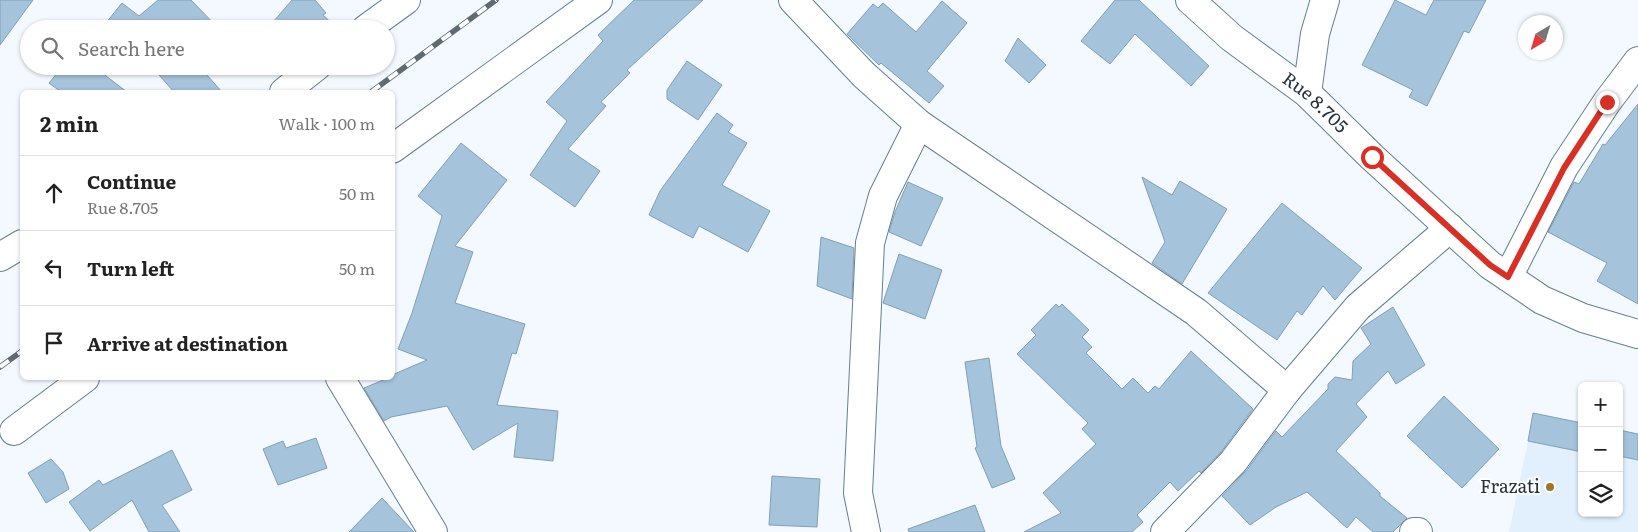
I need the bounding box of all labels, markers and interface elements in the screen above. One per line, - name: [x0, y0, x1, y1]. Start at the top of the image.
- north arrow: [1518, 15, 1563, 60]
- search box: [20, 20, 395, 75]
- icon: search: [38, 34, 66, 62]
- text: Search here: [78, 34, 185, 62]
- street label: Rue 8.705: [1278, 65, 1355, 138]
- route end: [1596, 91, 1619, 114]
- text: 2 min: [40, 107, 99, 138]
- text: Walk · 100 m: [279, 111, 375, 135]
- route start: [1361, 146, 1384, 169]
- text: Continue: [87, 167, 176, 195]
- icon: ahead: [40, 179, 68, 207]
- text: 50 m: [339, 181, 375, 205]
- text: Rue 8.705: [87, 195, 158, 219]
- icon: left: [40, 254, 68, 282]
- text: Turn left: [87, 254, 174, 282]
- text: 50 m: [339, 256, 375, 280]
- icon: arrive: [40, 329, 68, 357]
- text: Arrive at destination: [87, 329, 288, 357]
- map controls: [1578, 382, 1623, 517]
- button: +: [1578, 382, 1623, 427]
- button: −: [1578, 427, 1623, 472]
- place label: Frazati: [1480, 472, 1540, 499]
- button: layers: [1578, 472, 1623, 517]
- marker: Frazati: [1544, 481, 1556, 493]

